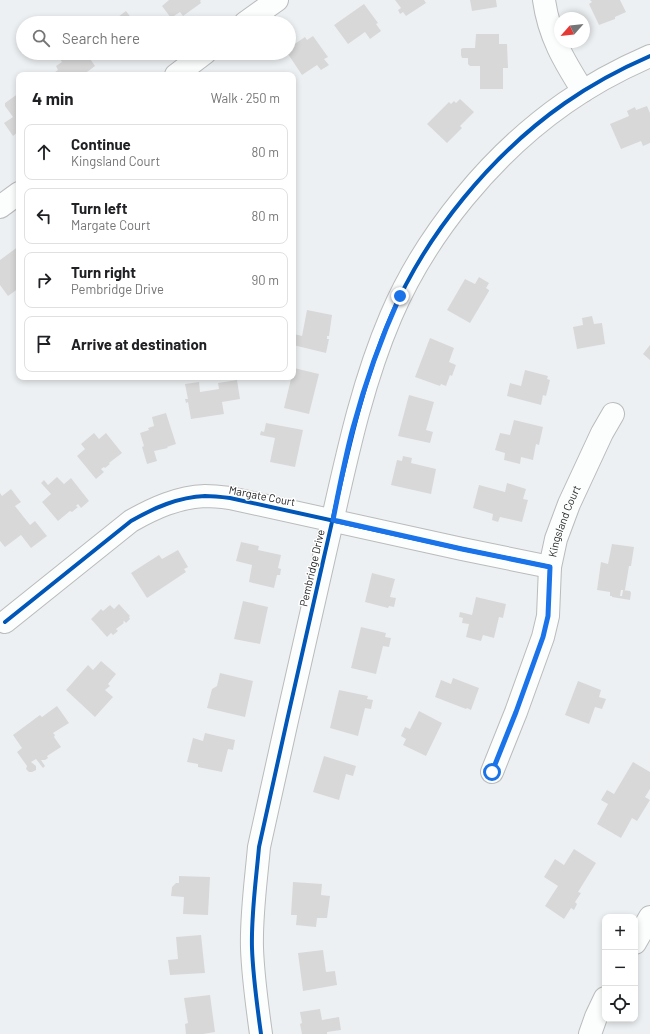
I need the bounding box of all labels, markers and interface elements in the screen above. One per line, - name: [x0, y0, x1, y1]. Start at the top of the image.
- north arrow: [554, 12, 590, 48]
- search box: [16, 16, 296, 60]
- icon: search: [30, 27, 52, 49]
- text: Search here: [62, 29, 140, 47]
- text: 4 min: [32, 88, 74, 108]
- text: Walk · 250 m: [211, 90, 280, 106]
- text: Continue: [71, 135, 131, 153]
- icon: ahead: [33, 141, 55, 163]
- text: 80 m: [252, 144, 279, 160]
- text: Kingsland Court: [71, 153, 160, 169]
- text: Turn left: [71, 199, 127, 217]
- icon: left: [33, 205, 55, 227]
- text: 80 m: [252, 208, 279, 224]
- text: Margate Court: [71, 217, 151, 233]
- text: Turn right: [71, 263, 136, 281]
- icon: right: [33, 269, 55, 291]
- text: 90 m: [252, 272, 279, 288]
- text: Pembridge Drive: [71, 281, 164, 297]
- route end: [391, 287, 409, 305]
- icon: arrive: [33, 333, 55, 355]
- text: Arrive at destination: [71, 335, 207, 353]
- street label: Margate Court: [228, 483, 296, 508]
- street label: Kingsland Court: [545, 483, 583, 558]
- street label: Pembridge Drive: [296, 528, 327, 608]
- route start: [483, 763, 501, 781]
- map controls: [602, 914, 638, 1022]
- button: +: [602, 914, 638, 950]
- button: −: [602, 950, 638, 986]
- button: locate: [602, 986, 638, 1022]

